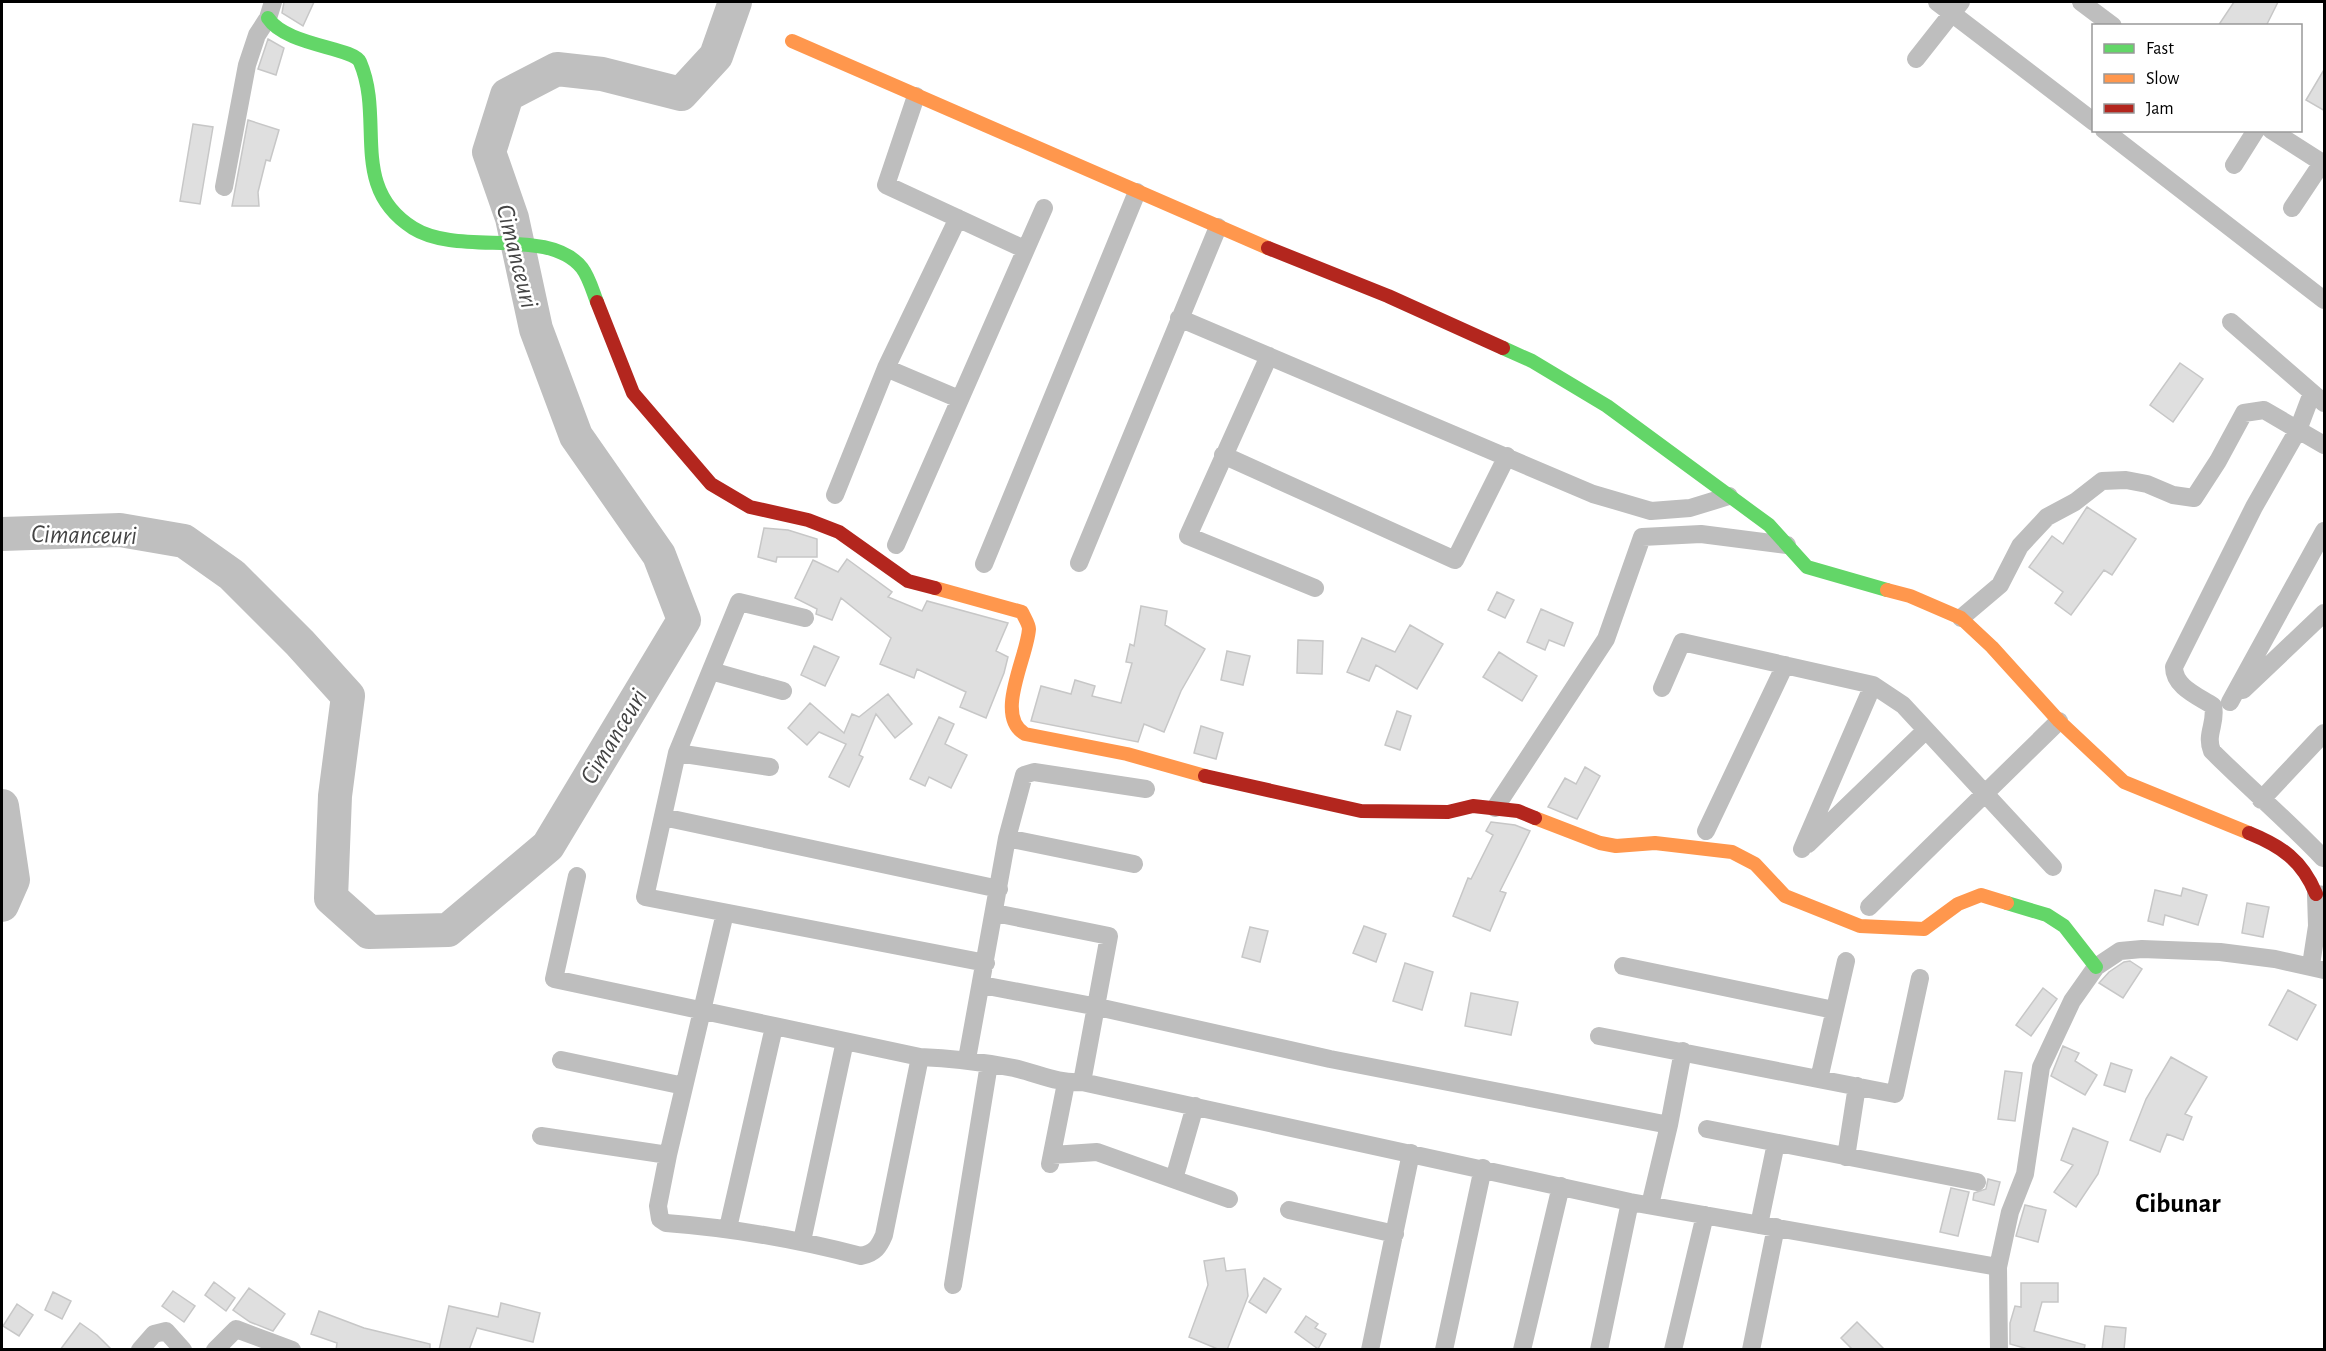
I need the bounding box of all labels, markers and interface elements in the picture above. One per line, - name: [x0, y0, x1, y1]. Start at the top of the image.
- legend: [2092, 24, 2302, 132]
- text: Fast: [2146, 40, 2174, 58]
- text: Slow: [2146, 70, 2179, 88]
- text: Jam: [2146, 100, 2174, 118]
- water label: Cimanceuri: [492, 202, 543, 311]
- water label: Cimanceuri: [31, 521, 137, 549]
- water label: Cimanceuri: [575, 684, 652, 789]
- district label: Cibunar: [2135, 1190, 2221, 1217]

